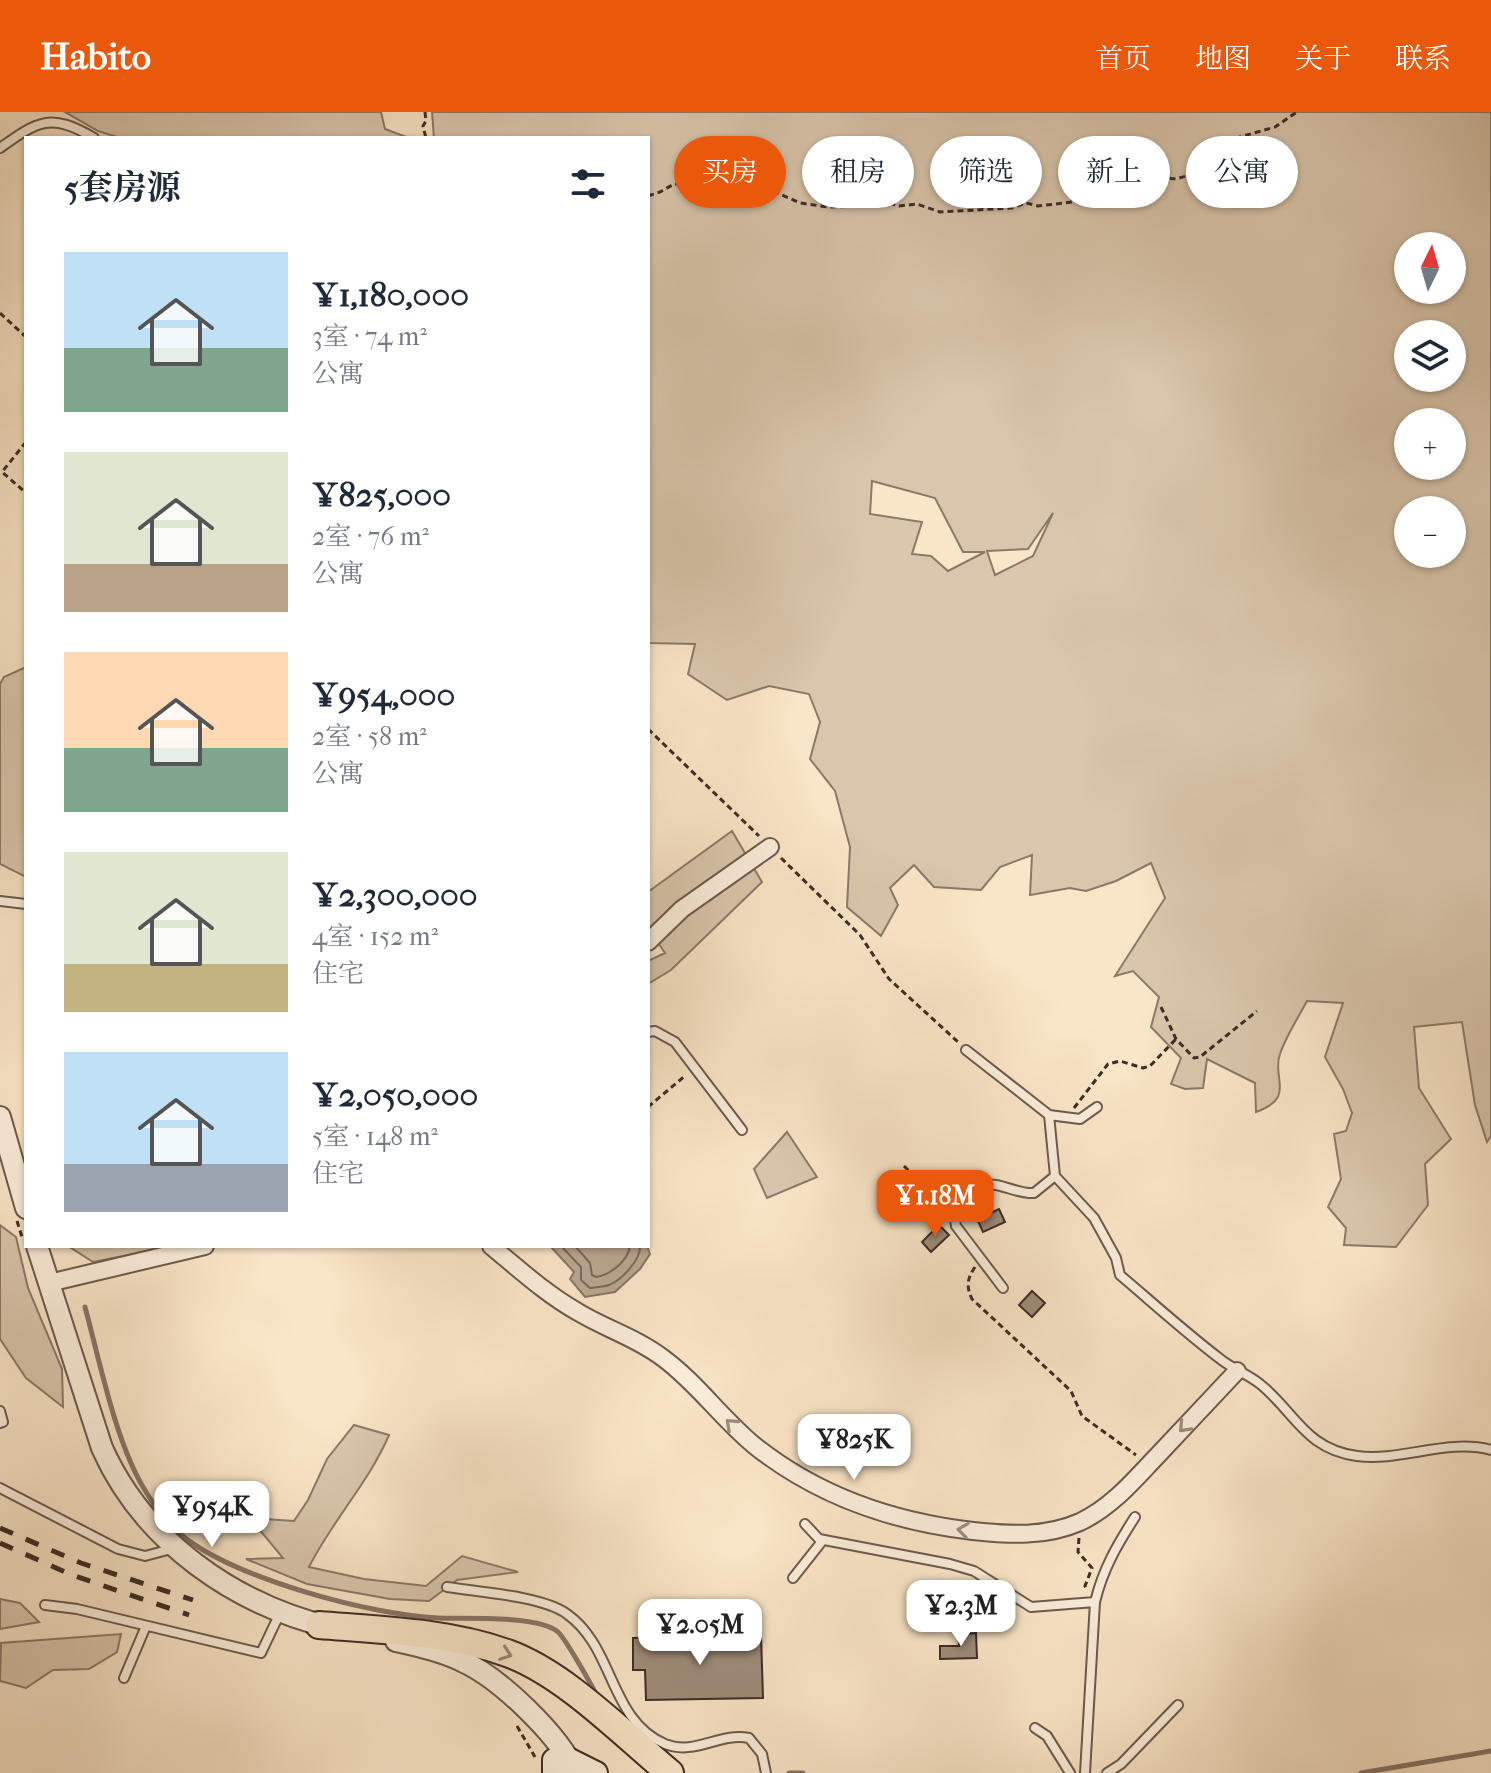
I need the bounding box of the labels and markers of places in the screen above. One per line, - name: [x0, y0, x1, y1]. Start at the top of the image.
- pin: ¥1.18M: [870, 1170, 1000, 1238]
- pin: ¥825K: [798, 1414, 910, 1482]
- pin: ¥954K: [156, 1481, 268, 1549]
- pin: ¥2.3M: [905, 1580, 1017, 1648]
- pin: ¥2.05M: [635, 1599, 765, 1667]

